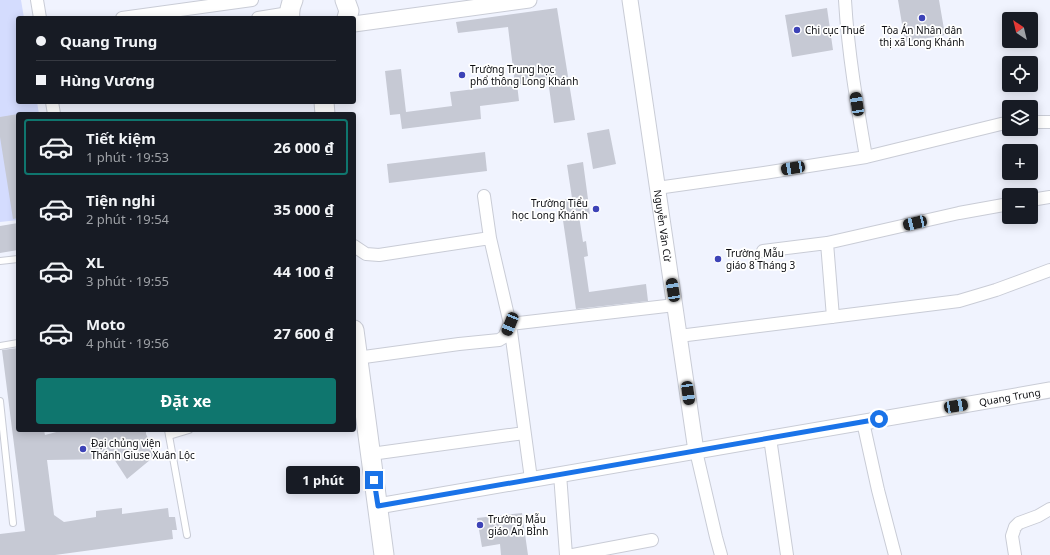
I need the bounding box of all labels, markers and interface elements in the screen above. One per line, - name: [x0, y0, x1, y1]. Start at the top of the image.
- north arrow: [1002, 12, 1038, 48]
- map controls: [1002, 12, 1038, 224]
- marker: Tòa Án Nhân dân thị xã Long Khánh: [917, 13, 927, 23]
- place label: Chi cục Thuế: [805, 23, 865, 37]
- place label: Tòa Án Nhân dân thị xã Long Khánh: [879, 23, 965, 49]
- marker: Chi cục Thuế: [792, 25, 802, 35]
- text: Quang Trung: [60, 31, 157, 51]
- button: locate: [1002, 56, 1038, 92]
- place label: Trường Trung học phổ thông Long Khánh: [470, 62, 578, 88]
- text: Hùng Vương: [60, 70, 155, 90]
- marker: Trường Trung học phổ thông Long Khánh: [457, 70, 467, 80]
- car: [849, 91, 865, 117]
- button: layers: [1002, 100, 1038, 136]
- text: Tiết kiệm: [86, 128, 156, 148]
- icon: car: [38, 129, 74, 165]
- text: 26 000 ₫: [274, 137, 334, 157]
- button: +: [1002, 144, 1038, 180]
- text: 1 phút · 19:53: [86, 148, 169, 166]
- car: [780, 160, 806, 176]
- button: −: [1002, 188, 1038, 224]
- street label: Nguyễn Văn Cừ: [651, 189, 675, 264]
- text: Tiện nghi: [86, 190, 155, 210]
- icon: car: [38, 191, 74, 227]
- place label: Trường Tiểu học Long Khánh: [512, 196, 588, 222]
- text: 35 000 ₫: [274, 199, 334, 219]
- marker: Trường Tiểu học Long Khánh: [591, 204, 601, 214]
- text: 2 phút · 19:54: [86, 210, 169, 228]
- car: [902, 214, 928, 232]
- place label: Trường Mẫu giáo 8 Tháng 3: [726, 246, 796, 272]
- text: XL: [86, 252, 104, 272]
- icon: car: [38, 253, 74, 289]
- marker: Trường Mẫu giáo 8 Tháng 3: [713, 254, 723, 264]
- text: 44 100 ₫: [274, 261, 334, 281]
- text: 3 phút · 19:55: [86, 272, 169, 290]
- car: [665, 277, 681, 303]
- car: [500, 311, 520, 337]
- text: Moto: [86, 314, 125, 334]
- icon: car: [38, 315, 74, 351]
- text: 27 600 ₫: [274, 323, 334, 343]
- text: 4 phút · 19:56: [86, 334, 169, 352]
- button: Đặt xe: [36, 378, 336, 424]
- car: [680, 380, 696, 406]
- street label: Quang Trung: [978, 385, 1042, 409]
- car: [943, 398, 969, 414]
- route start: [870, 410, 888, 428]
- place label: Đại chủng viện Thánh Giuse Xuân Lộc: [91, 436, 195, 462]
- marker: Đại chủng viện Thánh Giuse Xuân Lộc: [78, 444, 88, 454]
- callout: 1 phút: [286, 466, 360, 494]
- text: 1 phút: [302, 471, 344, 489]
- route end: [365, 471, 383, 489]
- place label: Trường Mẫu giáo An BÌnh: [488, 512, 548, 538]
- marker: Trường Mẫu giáo An BÌnh: [475, 520, 485, 530]

